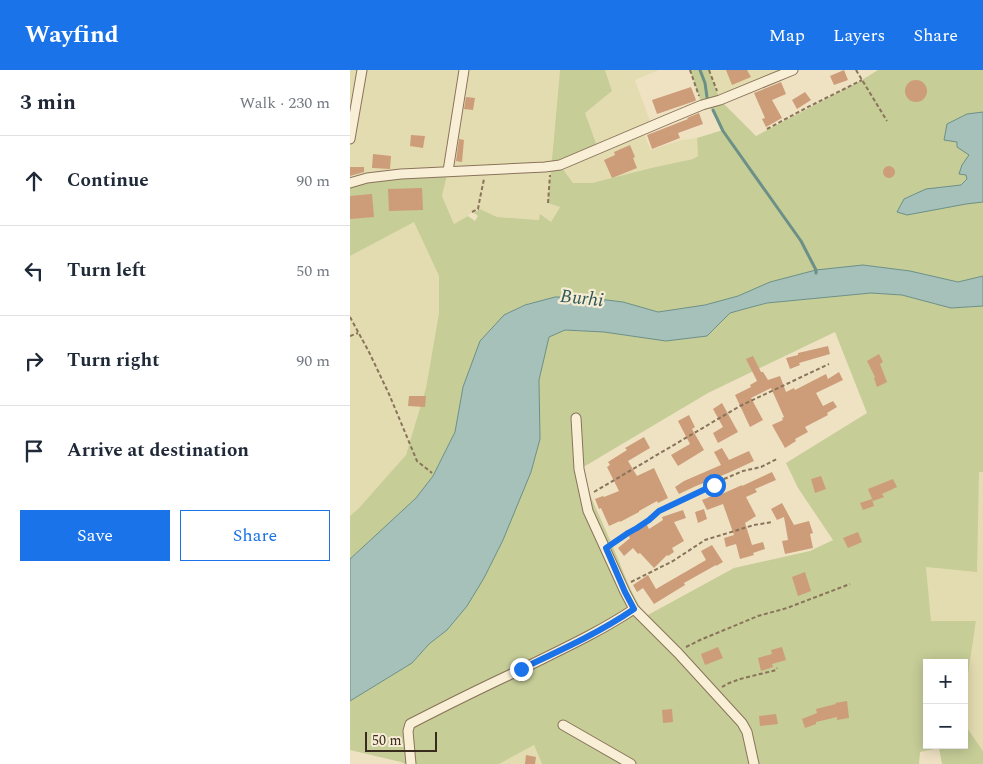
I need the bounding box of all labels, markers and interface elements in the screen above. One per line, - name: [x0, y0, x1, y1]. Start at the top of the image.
- text: Wayfind: [25, 17, 119, 53]
- text: Map: [769, 22, 805, 49]
- text: Layers: [833, 22, 885, 49]
- text: Share: [913, 22, 958, 49]
- text: 3 min: [20, 87, 76, 119]
- text: Walk · 230 m: [239, 91, 330, 115]
- text: Continue: [67, 166, 149, 195]
- icon: ahead: [20, 167, 48, 195]
- text: 90 m: [296, 169, 330, 193]
- text: Turn left: [67, 256, 146, 285]
- icon: left: [20, 257, 48, 285]
- text: 50 m: [296, 259, 330, 283]
- water label: Burhi: [559, 282, 605, 315]
- text: Turn right: [67, 346, 160, 375]
- icon: right: [20, 347, 48, 375]
- text: 90 m: [296, 349, 330, 373]
- text: Arrive at destination: [67, 436, 249, 465]
- icon: arrive: [20, 437, 48, 465]
- route start: [703, 474, 726, 497]
- button: Save: [20, 510, 170, 561]
- button: Share: [180, 510, 330, 561]
- route end: [510, 658, 533, 681]
- map controls: [923, 659, 968, 749]
- button: +: [923, 659, 968, 704]
- button: −: [923, 704, 968, 749]
- scale bar: [365, 729, 438, 752]
- text: 50 m: [372, 730, 402, 751]

